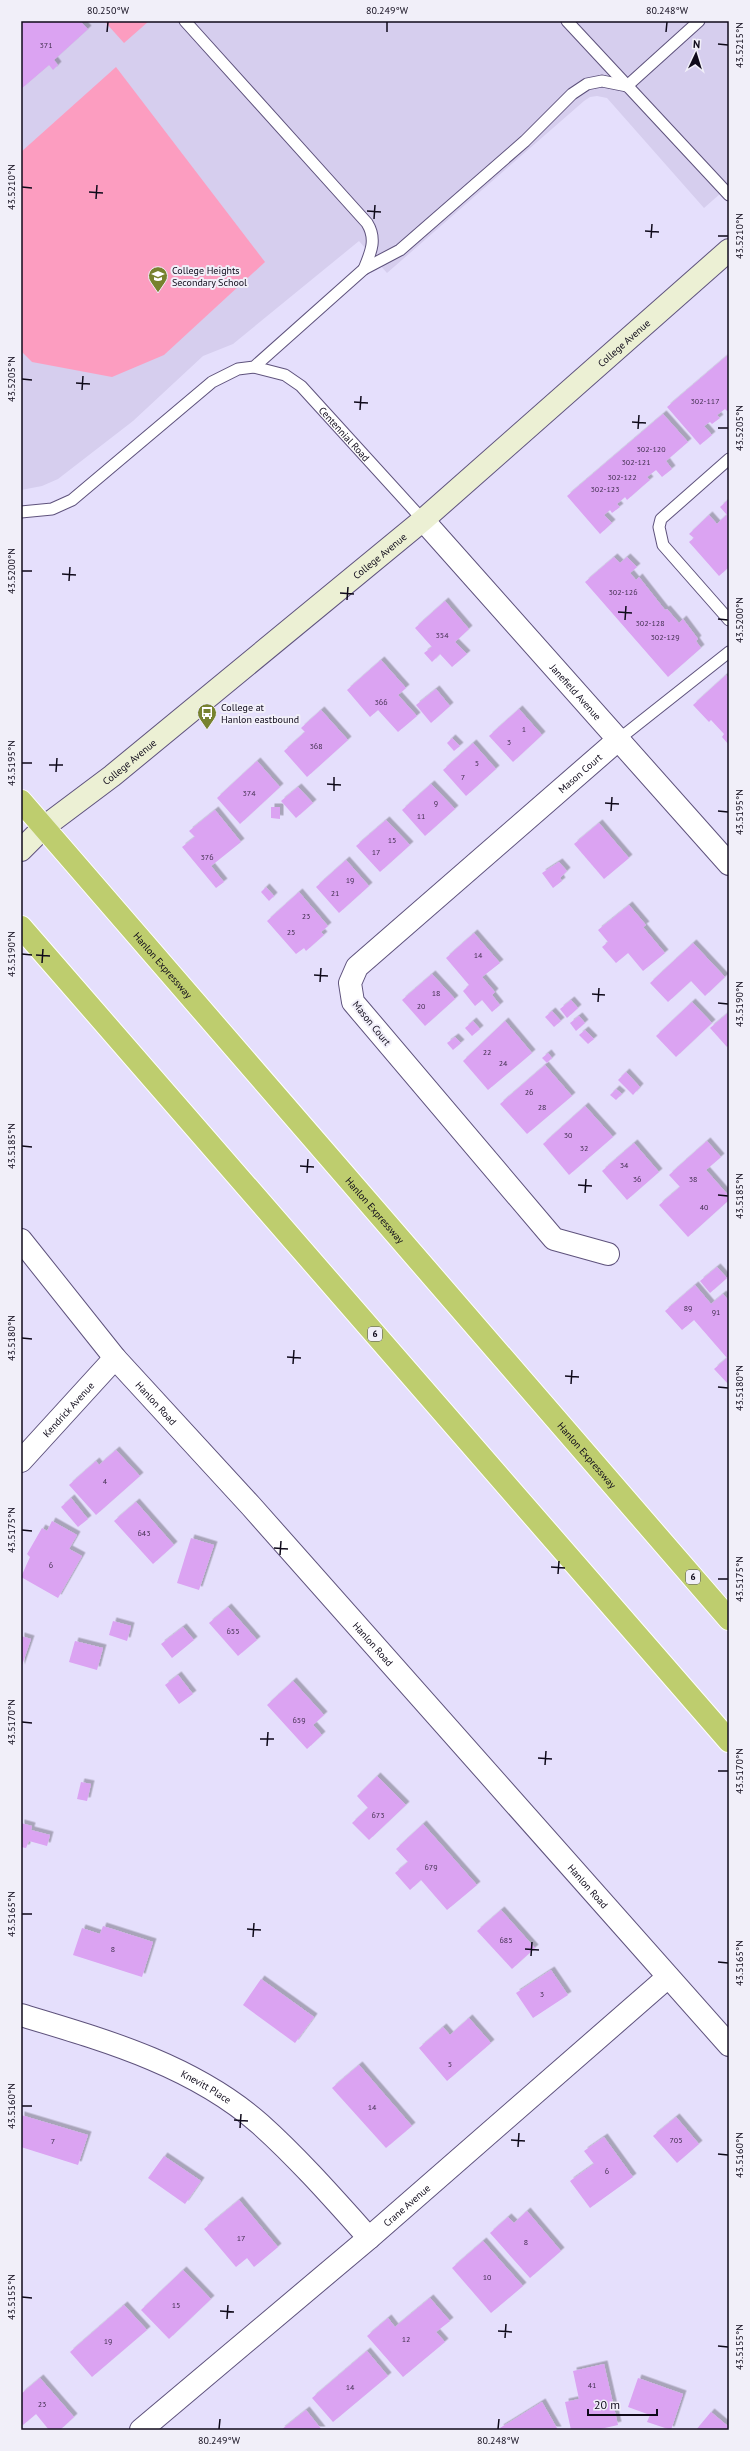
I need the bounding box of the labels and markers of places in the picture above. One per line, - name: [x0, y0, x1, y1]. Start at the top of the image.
- place label: College Heights Secondary School: [172, 264, 247, 289]
- school or university icon: College Heights Secondary School: [147, 265, 169, 293]
- place label: College at Hanlon eastbound: [221, 701, 299, 726]
- bus stop icon: College at Hanlon eastbound: [196, 702, 218, 730]

